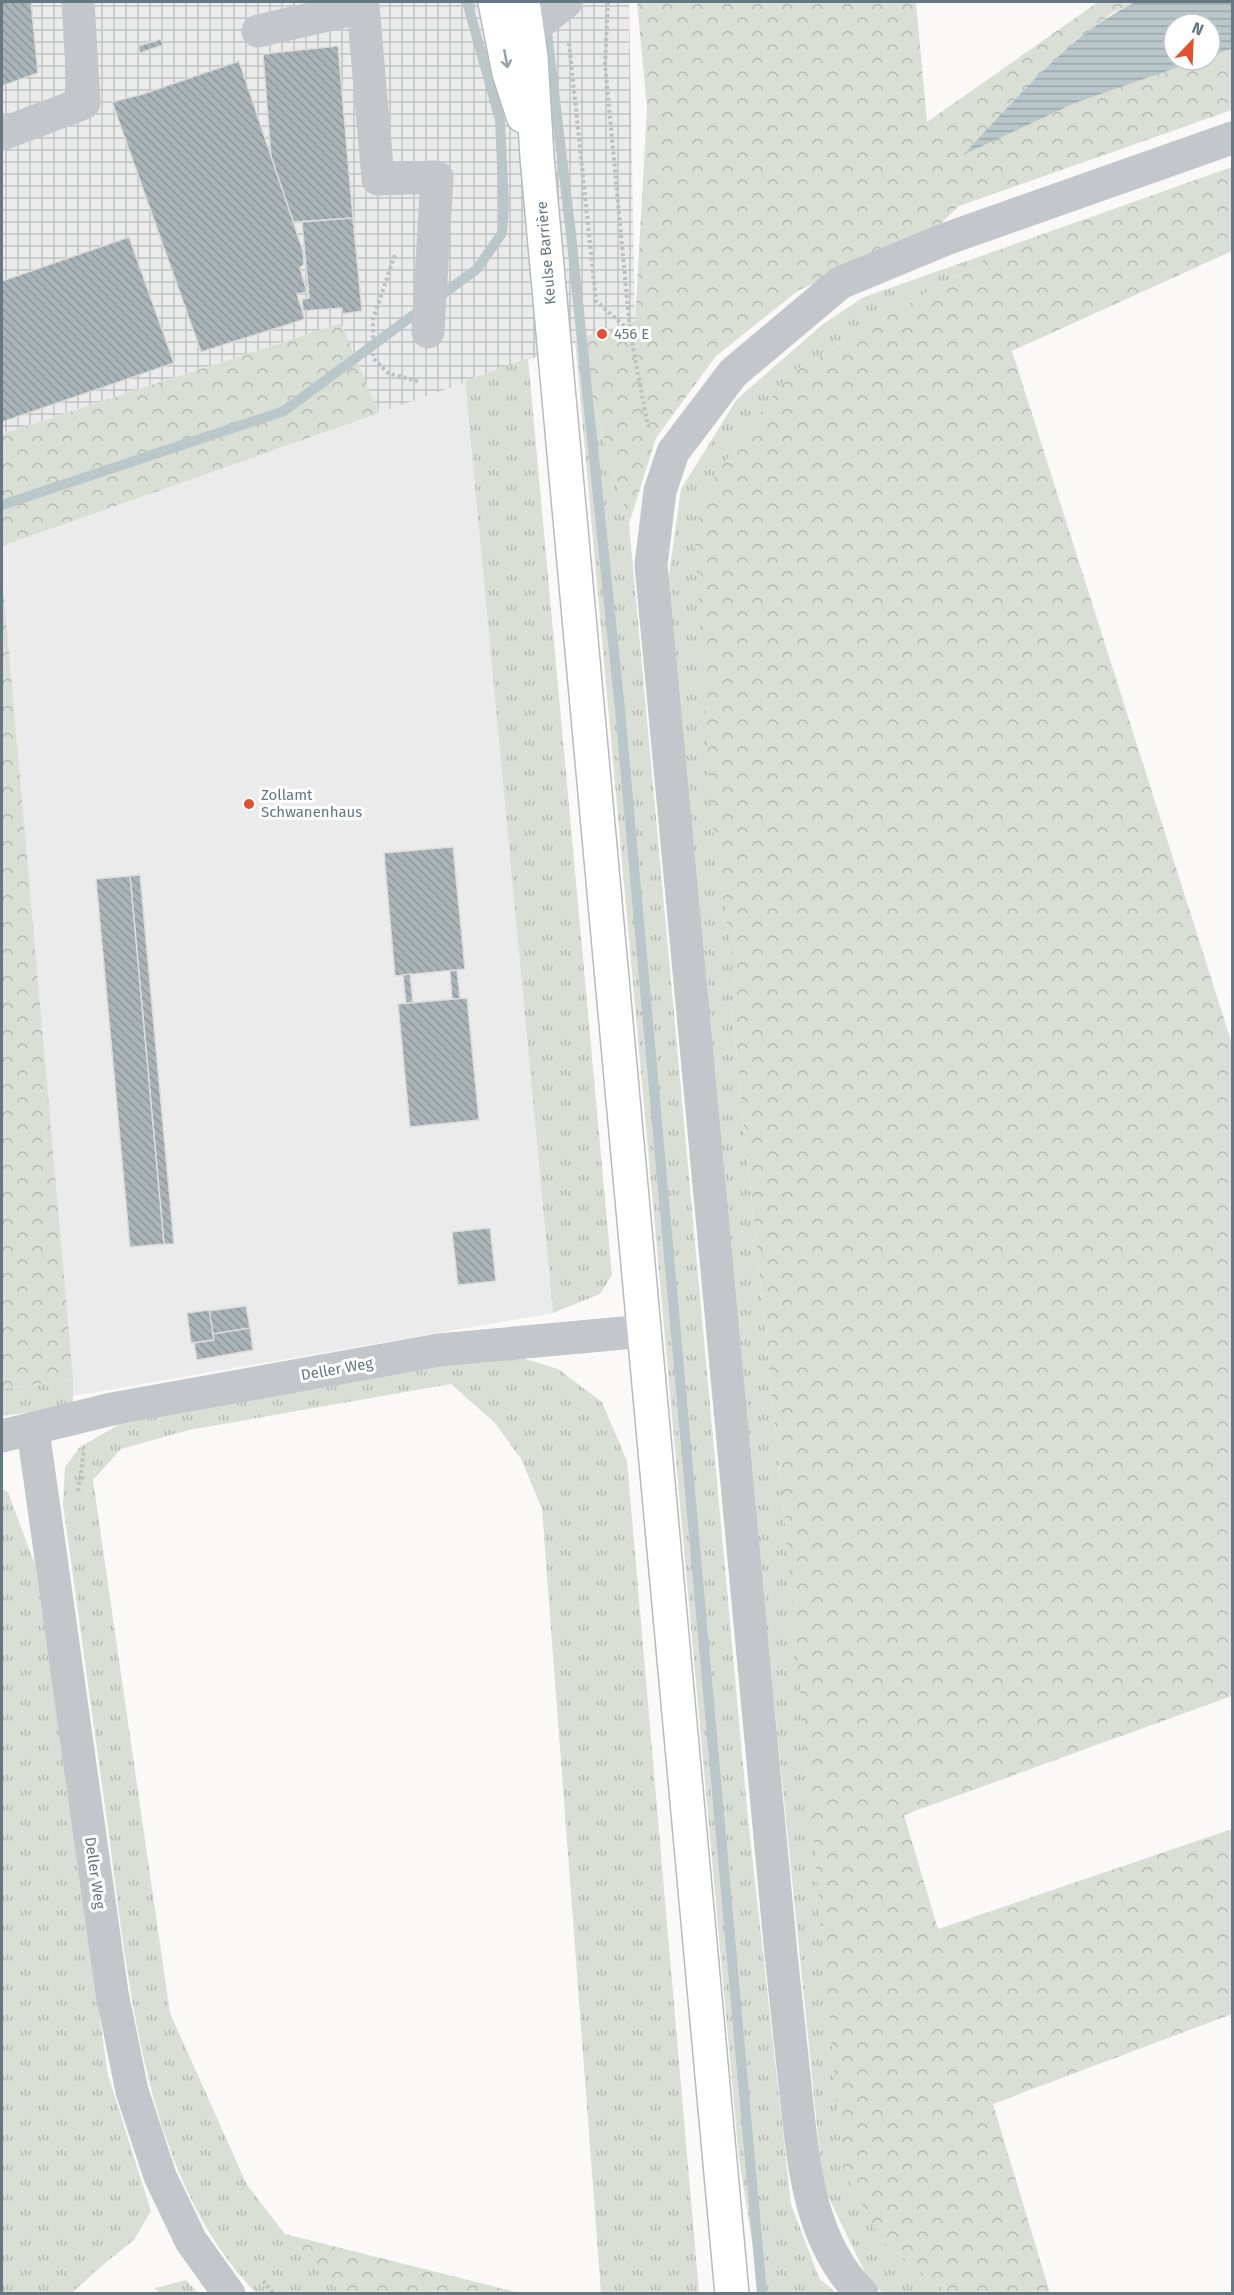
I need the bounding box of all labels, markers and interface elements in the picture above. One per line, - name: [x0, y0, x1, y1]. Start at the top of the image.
- north arrow: [1162, 12, 1222, 72]
- text: N: [1189, 18, 1206, 39]
- one-way arrow: [501, 49, 512, 68]
- street label: Keulse Barrière: [533, 200, 559, 306]
- place label: 456 E: [614, 325, 649, 343]
- marker: 456 E: [595, 327, 609, 341]
- place label: Zollamt Schwanenhaus: [261, 786, 362, 821]
- marker: Zollamt Schwanenhaus: [242, 797, 256, 811]
- street label: Deller Weg: [300, 1354, 375, 1384]
- street label: Deller Weg: [81, 1836, 109, 1910]

